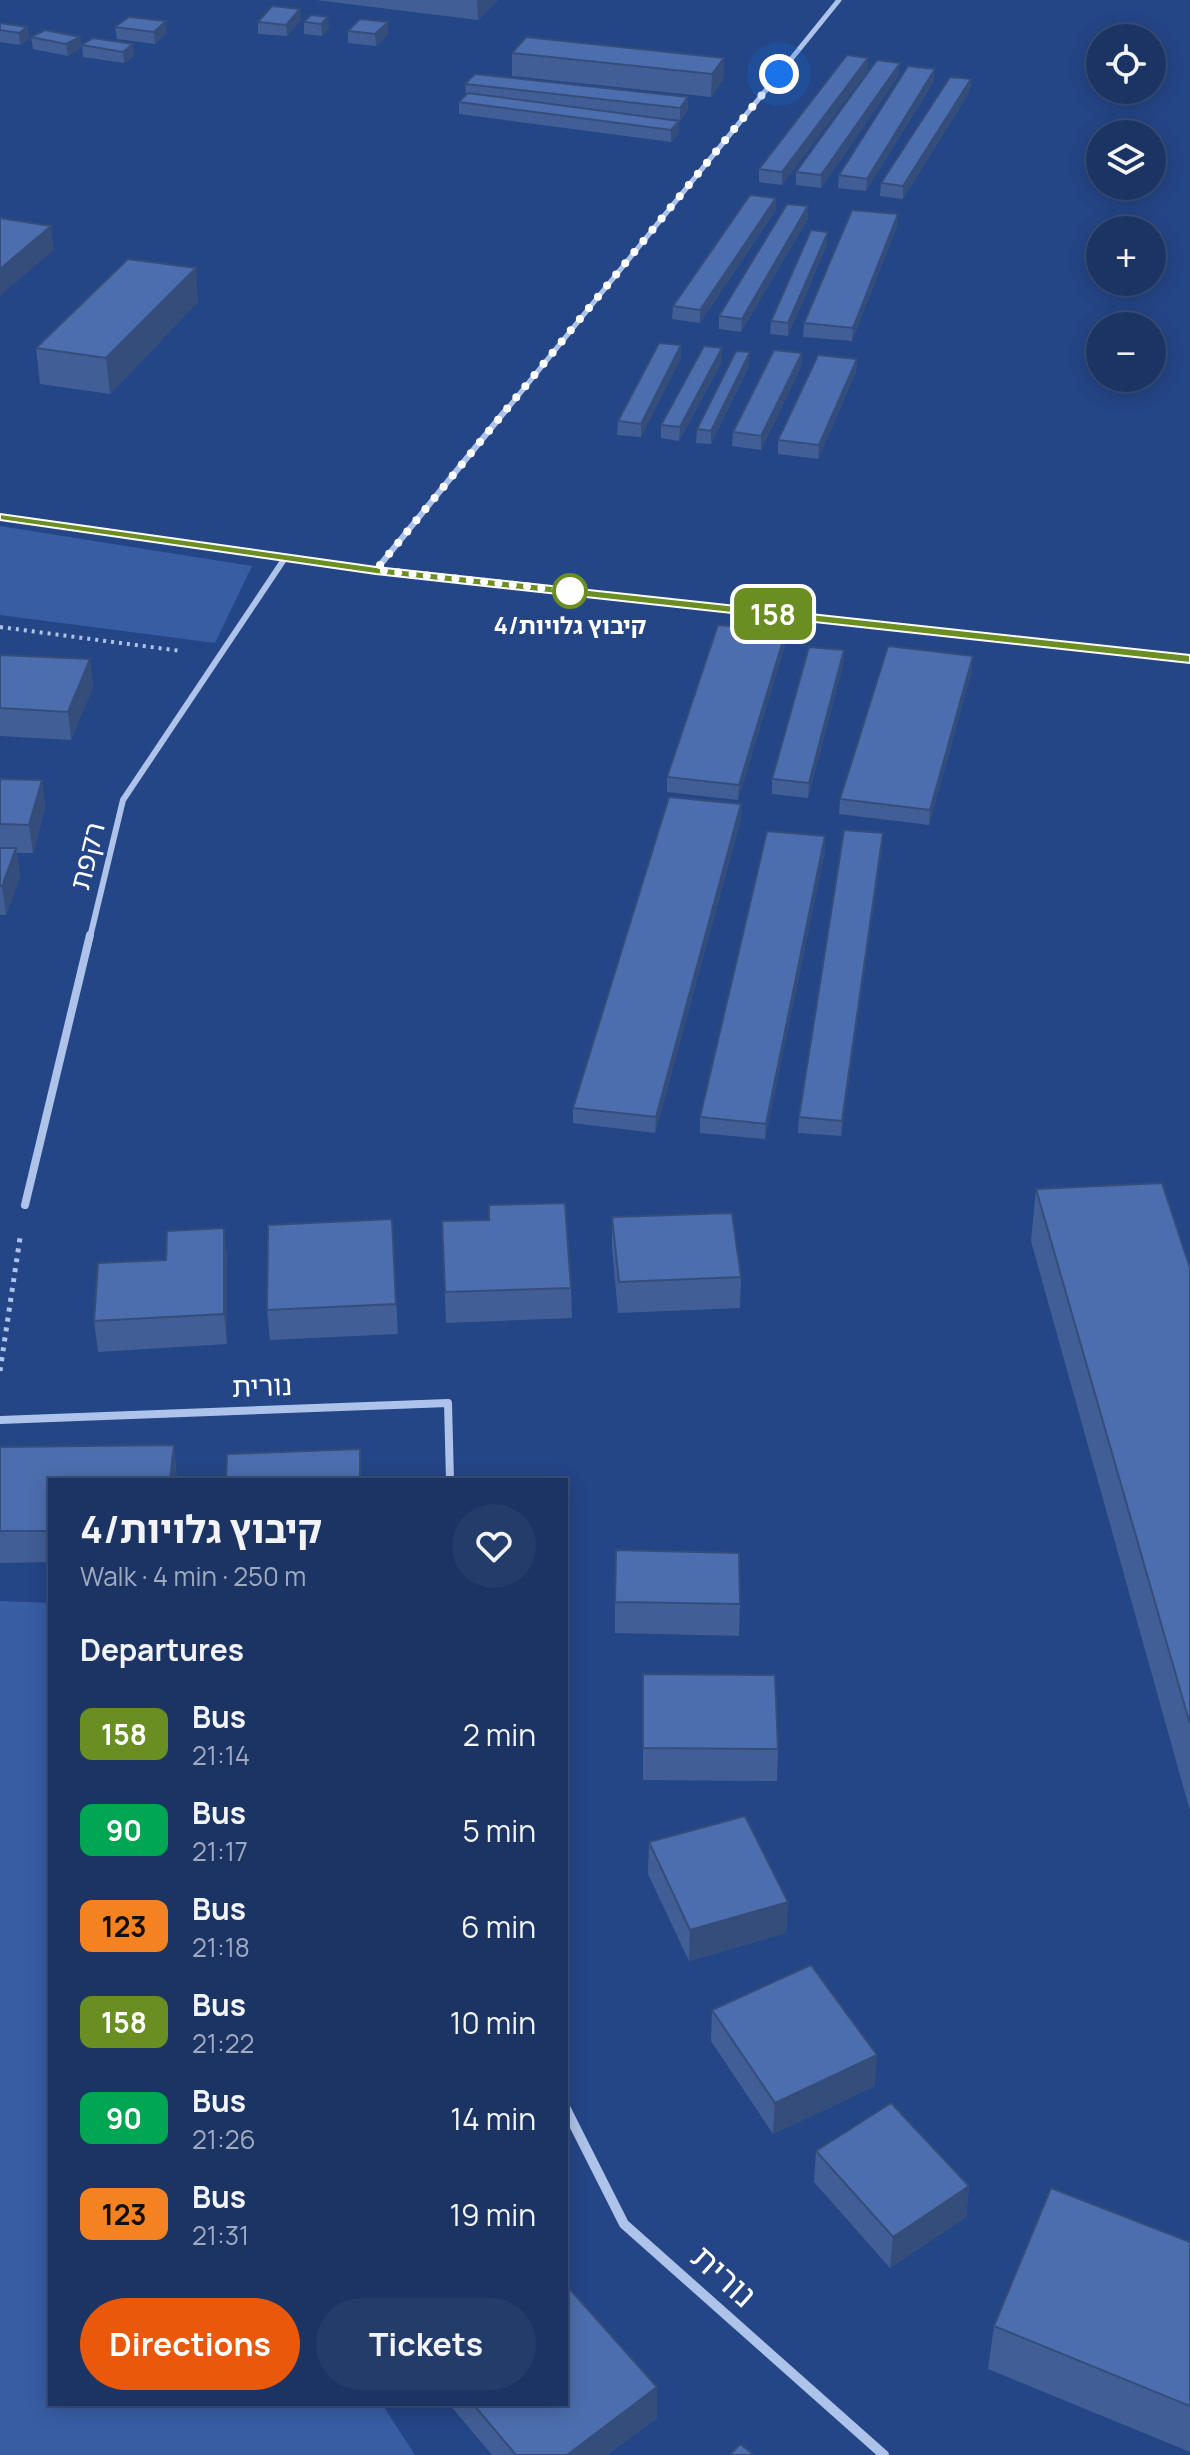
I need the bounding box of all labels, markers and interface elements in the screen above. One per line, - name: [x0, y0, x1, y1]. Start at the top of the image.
- map controls: [1086, 24, 1166, 392]
- button: locate: [1086, 24, 1166, 104]
- your location: [759, 54, 799, 94]
- button: layers: [1086, 120, 1166, 200]
- button: +: [1086, 216, 1166, 296]
- button: −: [1086, 312, 1166, 392]
- marker: קיבוץ גלויות/4: [553, 574, 587, 608]
- line badge: 158: [727, 588, 819, 640]
- text: 158: [750, 595, 796, 633]
- place label: קיבוץ גלויות/4: [494, 608, 647, 641]
- street label: רקפת: [59, 818, 113, 893]
- street label: נורית: [231, 1365, 293, 1405]
- text: קיבוץ גלויות/4: [80, 1502, 322, 1554]
- button: heart: [452, 1504, 536, 1588]
- text: Walk · 4 min · 250 m: [80, 1558, 306, 1594]
- text: Departures: [80, 1629, 244, 1670]
- text: Bus: [192, 1696, 246, 1737]
- text: 2 min: [463, 1714, 536, 1755]
- text: 158: [101, 1715, 147, 1753]
- text: 21:14: [192, 1737, 250, 1773]
- text: Bus: [192, 1792, 246, 1833]
- text: 5 min: [462, 1810, 536, 1851]
- text: 90: [106, 1811, 142, 1849]
- text: 21:17: [192, 1833, 248, 1869]
- text: Bus: [192, 1888, 246, 1929]
- text: 6 min: [461, 1906, 536, 1947]
- text: 123: [101, 1907, 147, 1945]
- text: 21:18: [192, 1929, 250, 1965]
- text: Bus: [192, 1984, 246, 2025]
- text: 10 min: [450, 2002, 536, 2043]
- text: 158: [101, 2003, 147, 2041]
- text: 21:22: [192, 2025, 254, 2061]
- text: Bus: [192, 2080, 246, 2121]
- text: 14 min: [450, 2098, 536, 2139]
- text: 90: [106, 2099, 142, 2137]
- text: 21:26: [192, 2121, 256, 2157]
- text: Bus: [192, 2176, 246, 2217]
- text: 19 min: [449, 2194, 536, 2235]
- text: 123: [101, 2195, 147, 2233]
- text: 21:31: [192, 2217, 249, 2253]
- street label: נורית: [682, 2234, 767, 2317]
- button: Directions: [80, 2298, 300, 2390]
- button: Tickets: [316, 2298, 536, 2390]

